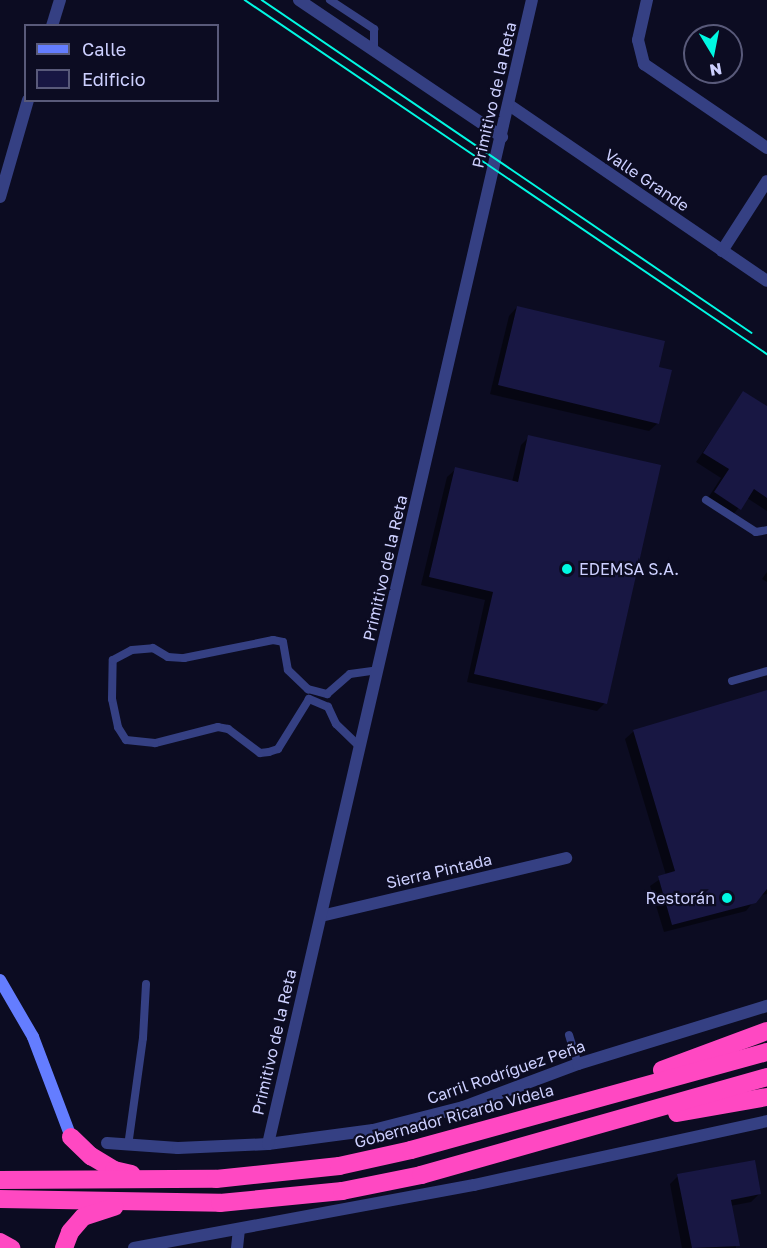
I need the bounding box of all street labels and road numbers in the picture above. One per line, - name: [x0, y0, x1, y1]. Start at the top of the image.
- street label: Primitivo de la Reta: [468, 20, 520, 170]
- street label: Valle Grande: [601, 145, 693, 215]
- street label: Primitivo de la Reta: [359, 493, 411, 643]
- street label: Sierra Pintada: [384, 850, 494, 892]
- street label: Primitivo de la Reta: [248, 967, 300, 1117]
- street label: Carril Rodríguez Peña: [424, 1036, 588, 1108]
- street label: Gobernador Ricardo Videla: [352, 1080, 556, 1152]

